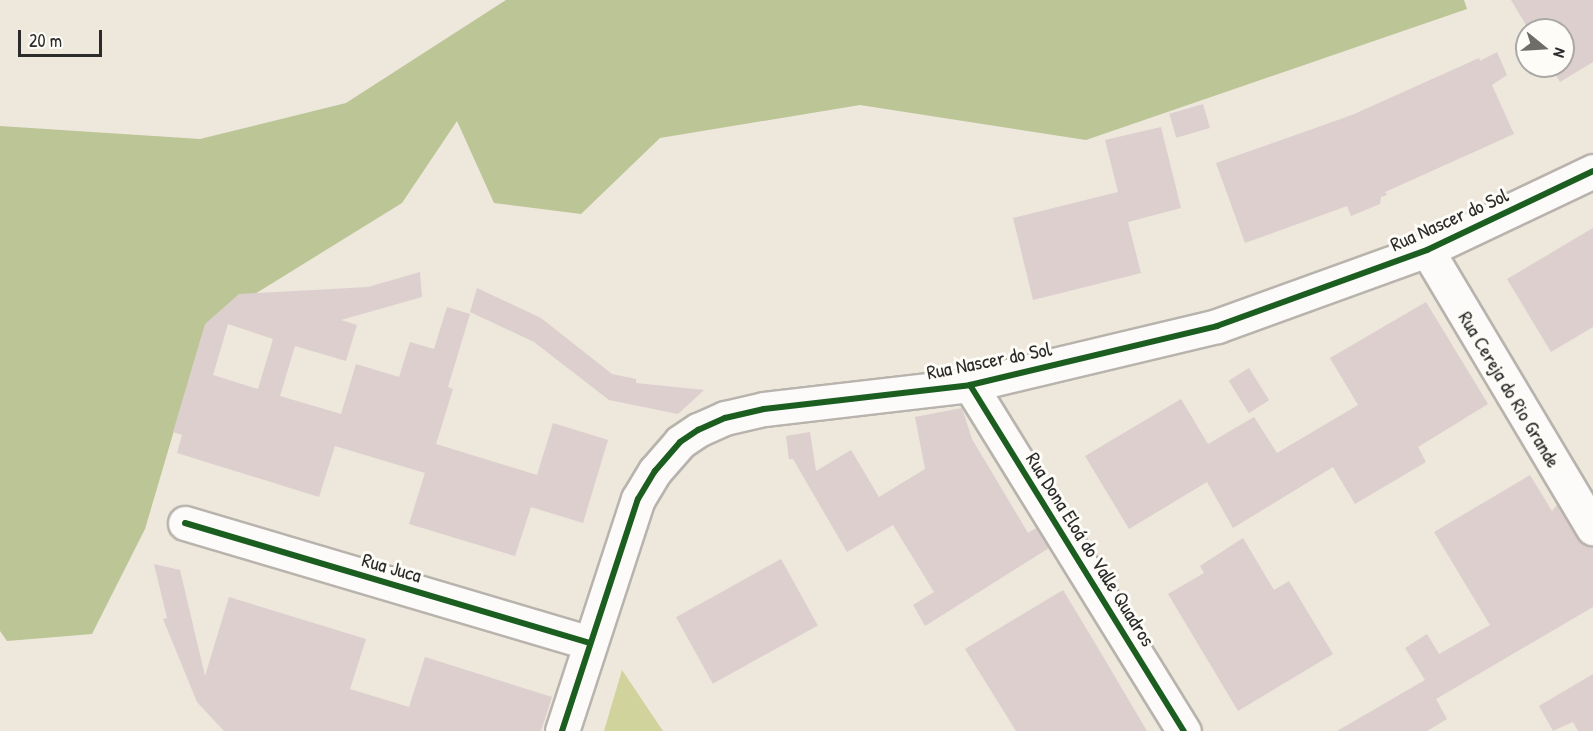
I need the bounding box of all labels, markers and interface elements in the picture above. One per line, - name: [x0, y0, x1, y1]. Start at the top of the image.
- scale bar: [21, 18, 105, 56]
- north arrow: [1515, 18, 1575, 78]
- text: 20 m: [29, 28, 62, 53]
- text: N: [1548, 45, 1572, 60]
- street label: Rua Nascer do Sol: [1386, 182, 1512, 256]
- street label: Rua Cereja do Rio Grande: [1454, 307, 1566, 471]
- street label: Rua Nascer do Sol: [925, 336, 1053, 384]
- street label: Rua Dona Eloá do Valle Quadros: [1021, 448, 1161, 650]
- street label: Rua Juca: [360, 547, 424, 587]

